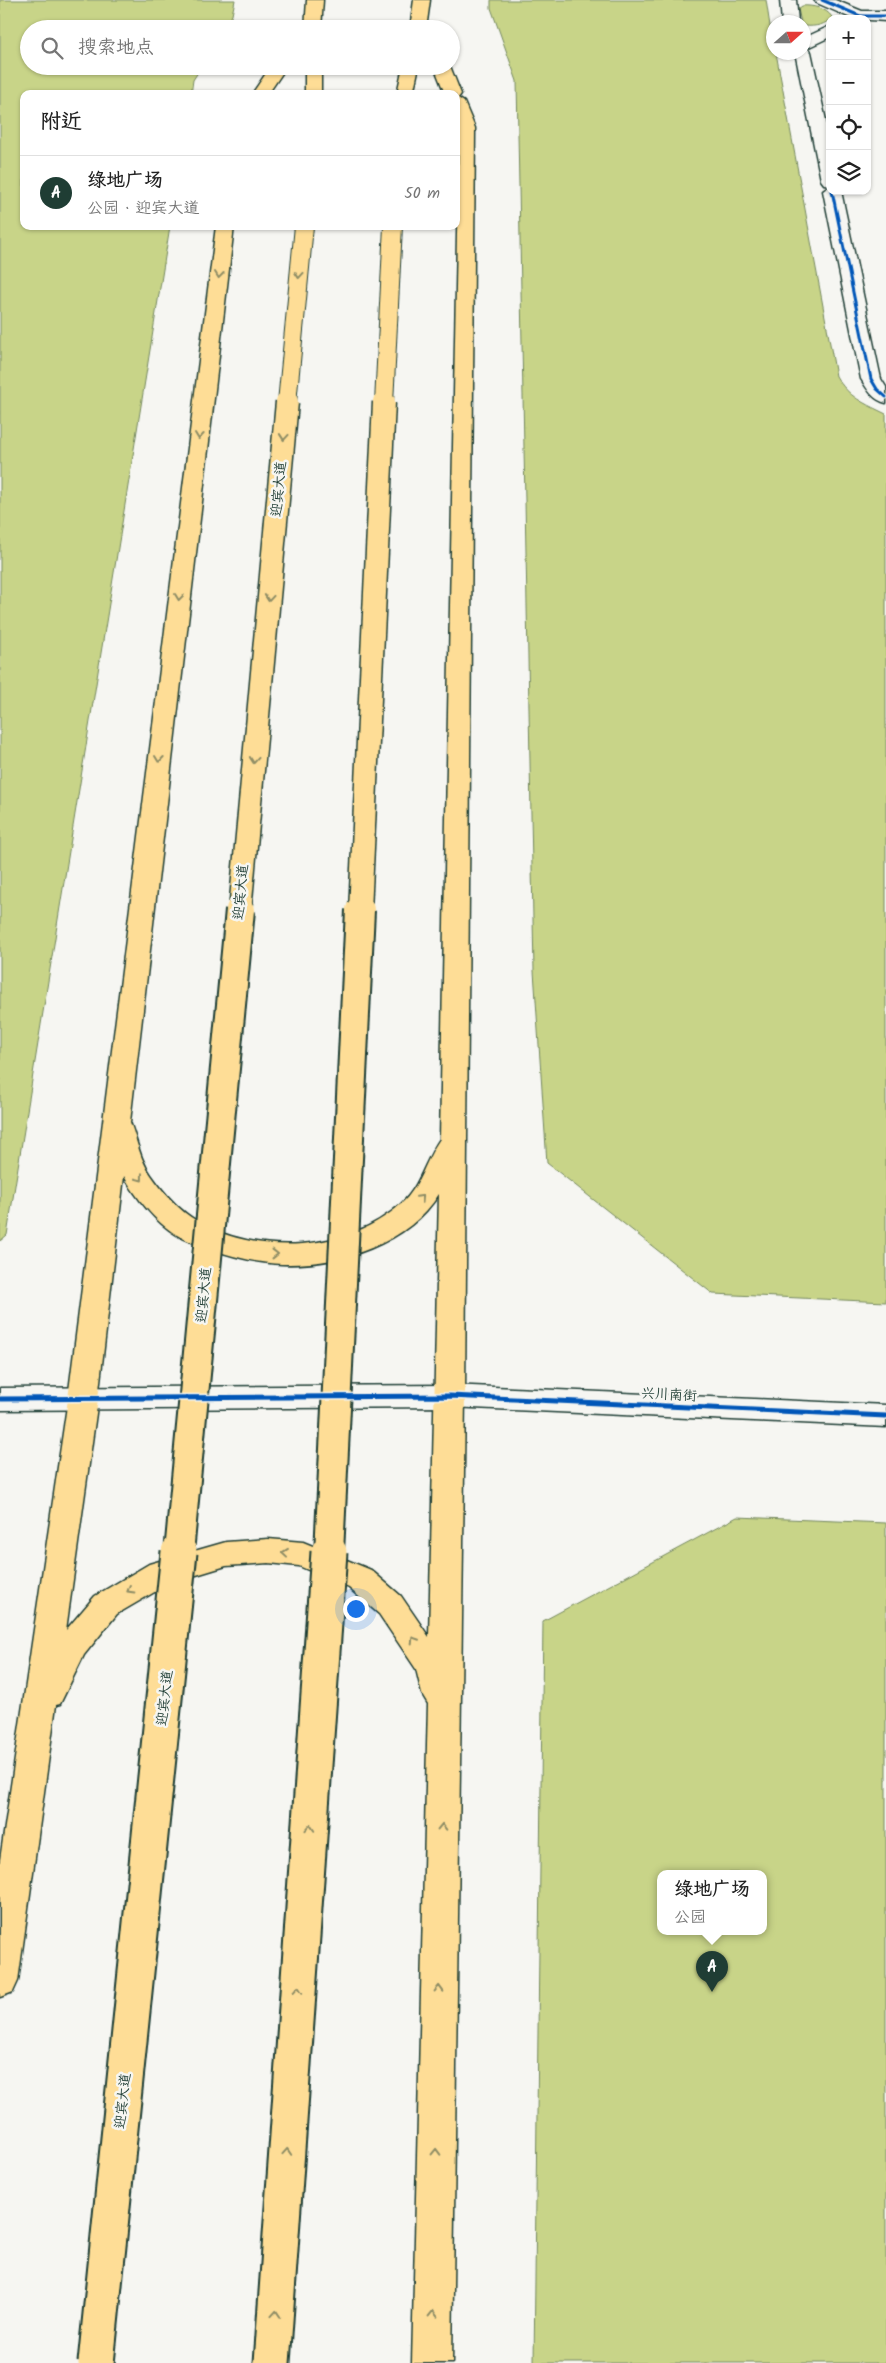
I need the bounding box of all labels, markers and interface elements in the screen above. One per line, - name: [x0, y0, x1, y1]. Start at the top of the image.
- north arrow: [766, 15, 811, 60]
- map controls: [826, 15, 871, 195]
- button: +: [826, 15, 871, 60]
- search box: [20, 20, 460, 75]
- text: 搜索地点: [78, 33, 154, 63]
- icon: search: [38, 34, 66, 62]
- button: −: [826, 60, 871, 105]
- button: locate: [826, 105, 871, 150]
- text: 附近: [40, 106, 82, 139]
- button: layers: [826, 150, 871, 195]
- text: 绿地广场: [87, 166, 163, 196]
- text: A: [51, 181, 61, 206]
- text: 50 m: [404, 181, 440, 206]
- text: 公园 · 迎宾大道: [87, 196, 200, 221]
- one-way arrow: [214, 271, 225, 279]
- one-way arrow: [294, 271, 305, 279]
- one-way arrow: [194, 432, 205, 440]
- one-way arrow: [279, 433, 290, 441]
- street label: 迎宾大道: [266, 460, 292, 518]
- one-way arrow: [174, 594, 185, 602]
- one-way arrow: [264, 595, 275, 603]
- one-way arrow: [154, 755, 165, 763]
- one-way arrow: [249, 756, 260, 764]
- street label: 迎宾大道: [228, 863, 254, 921]
- one-way arrow: [134, 1172, 143, 1182]
- one-way arrow: [415, 1195, 424, 1204]
- one-way arrow: [272, 1249, 279, 1259]
- street label: 迎宾大道: [191, 1266, 217, 1324]
- street label: 兴川南街: [640, 1383, 698, 1407]
- one-way arrow: [281, 1548, 289, 1559]
- one-way arrow: [127, 1584, 136, 1594]
- your location: [343, 1596, 369, 1622]
- one-way arrow: [411, 1636, 420, 1646]
- street label: 迎宾大道: [151, 1669, 179, 1727]
- one-way arrow: [437, 1823, 447, 1830]
- one-way arrow: [304, 1824, 315, 1832]
- popup: [657, 1870, 767, 1935]
- text: 绿地广场: [674, 1875, 750, 1905]
- text: 公园: [674, 1905, 706, 1930]
- pin: A: [696, 1951, 728, 1992]
- one-way arrow: [434, 1985, 444, 1993]
- one-way arrow: [293, 1986, 304, 1994]
- street label: 迎宾大道: [109, 2072, 137, 2130]
- one-way arrow: [281, 2148, 292, 2156]
- one-way arrow: [431, 2148, 441, 2156]
- one-way arrow: [270, 2310, 281, 2318]
- one-way arrow: [428, 2310, 438, 2318]

